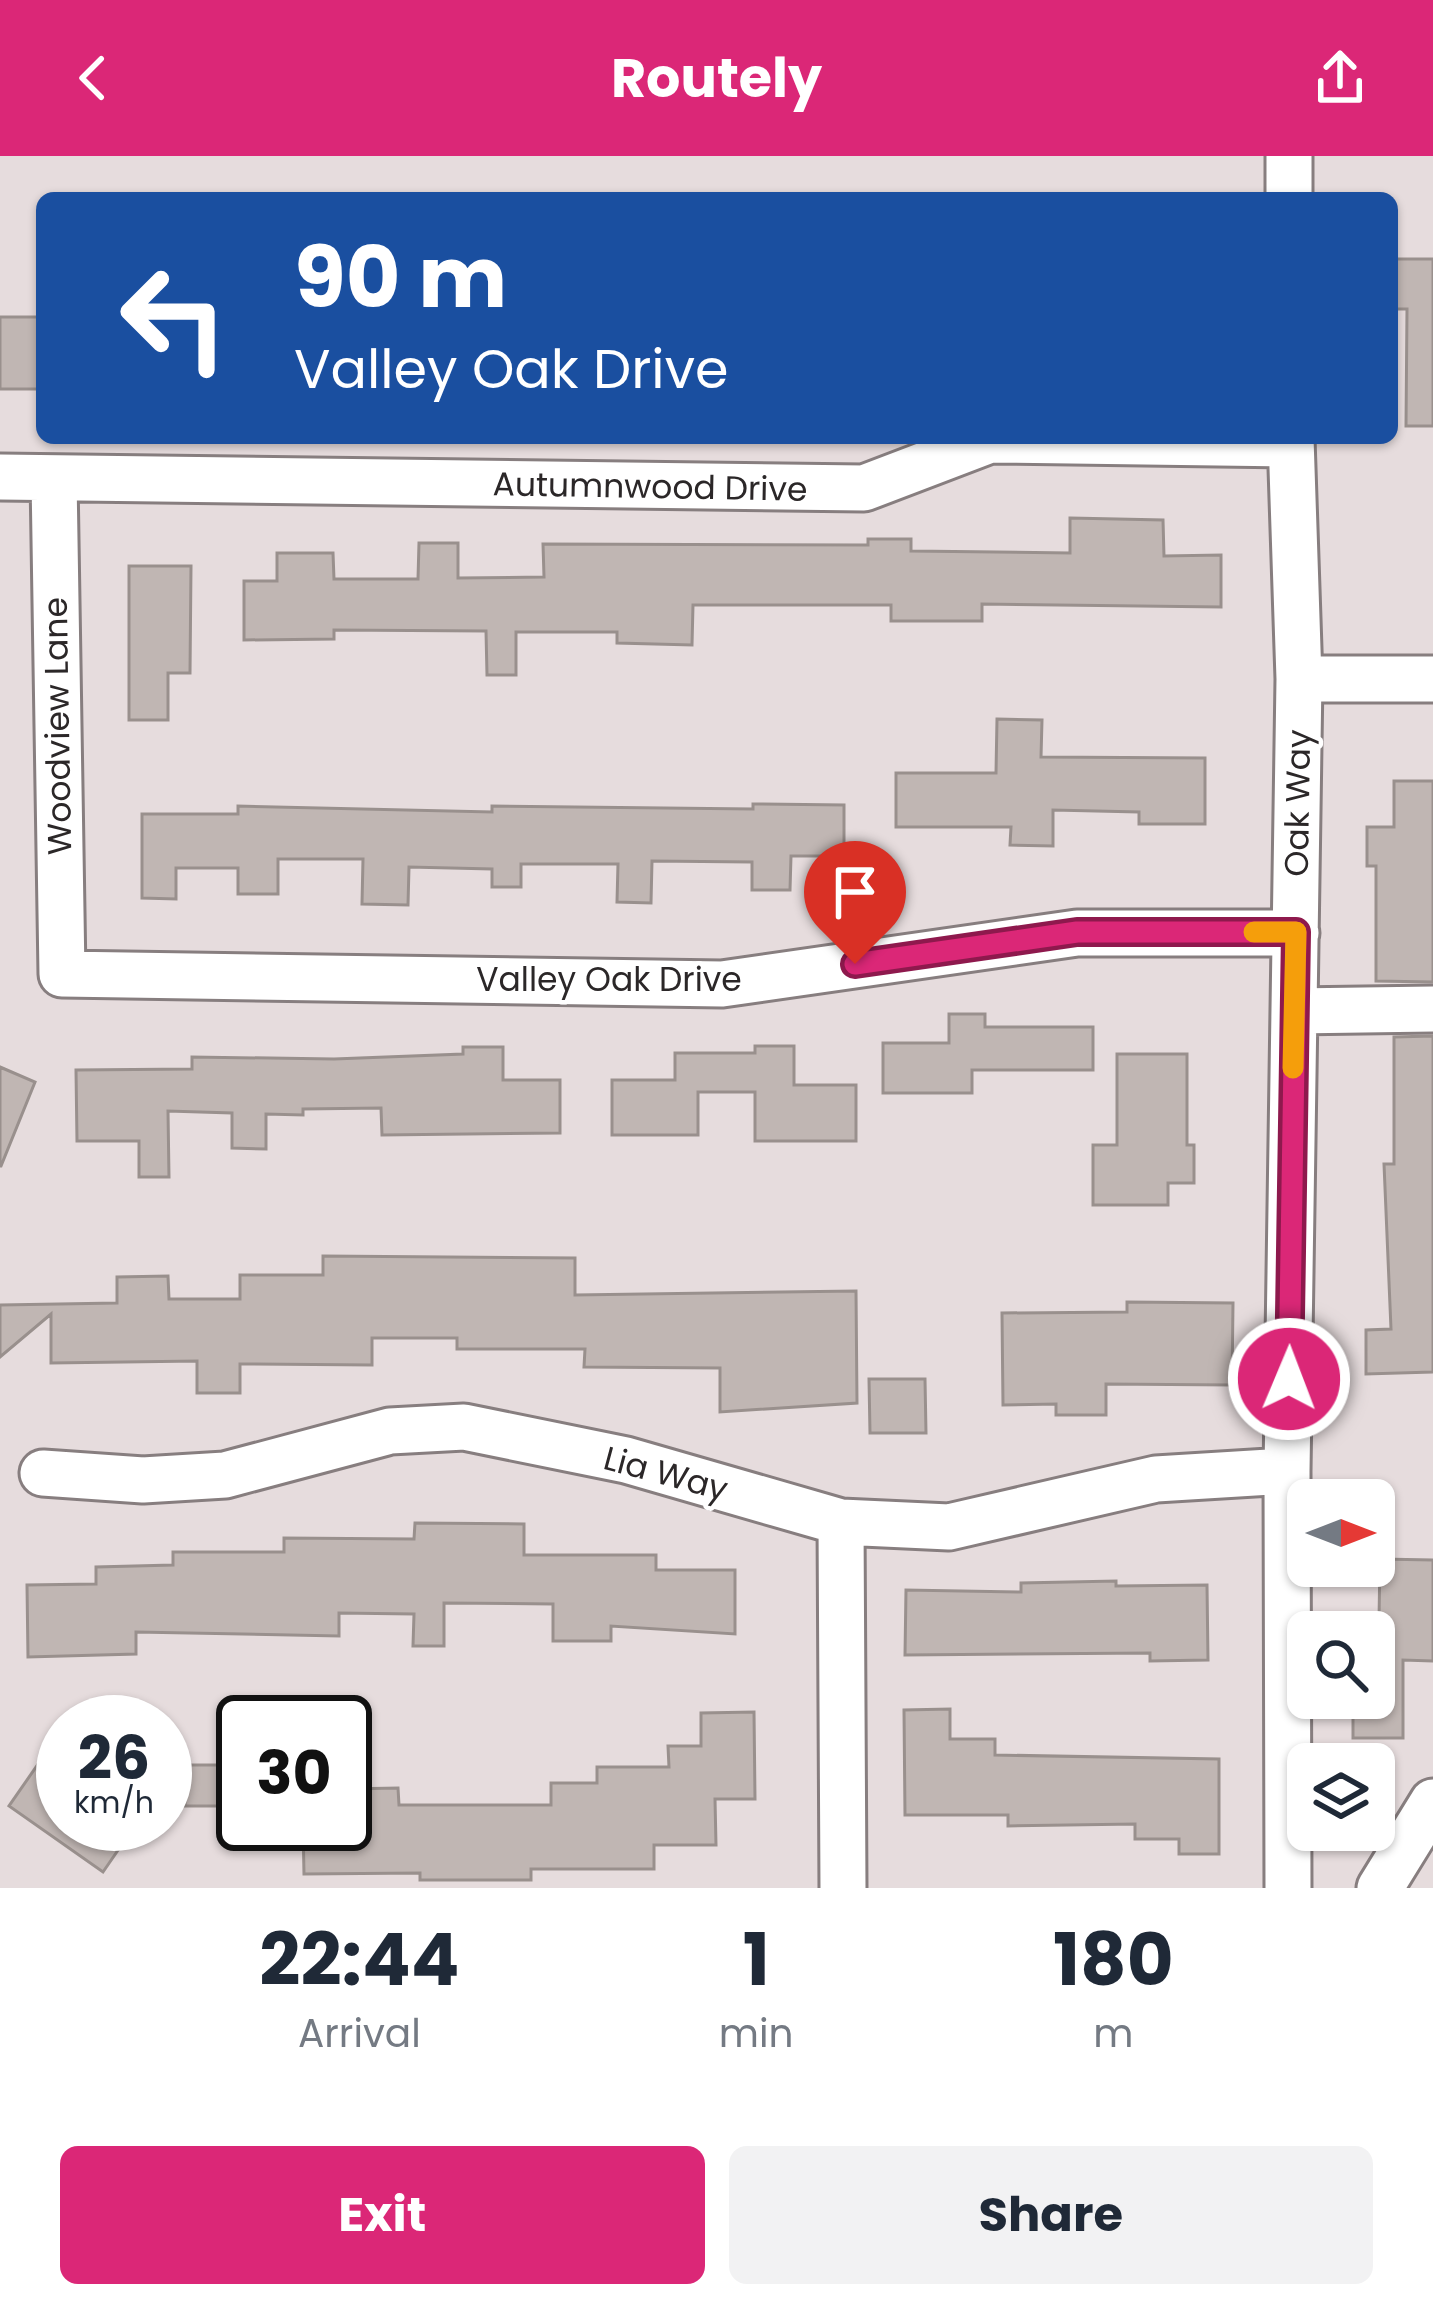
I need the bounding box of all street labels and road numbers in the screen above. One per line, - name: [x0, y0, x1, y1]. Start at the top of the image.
- street label: Autumnwood Drive: [492, 460, 808, 513]
- street label: Woodview Lane: [32, 597, 83, 855]
- street label: Oak Way: [1273, 729, 1322, 877]
- street label: Valley Oak Drive: [476, 956, 742, 1003]
- street label: Lia Way: [599, 1434, 733, 1513]

